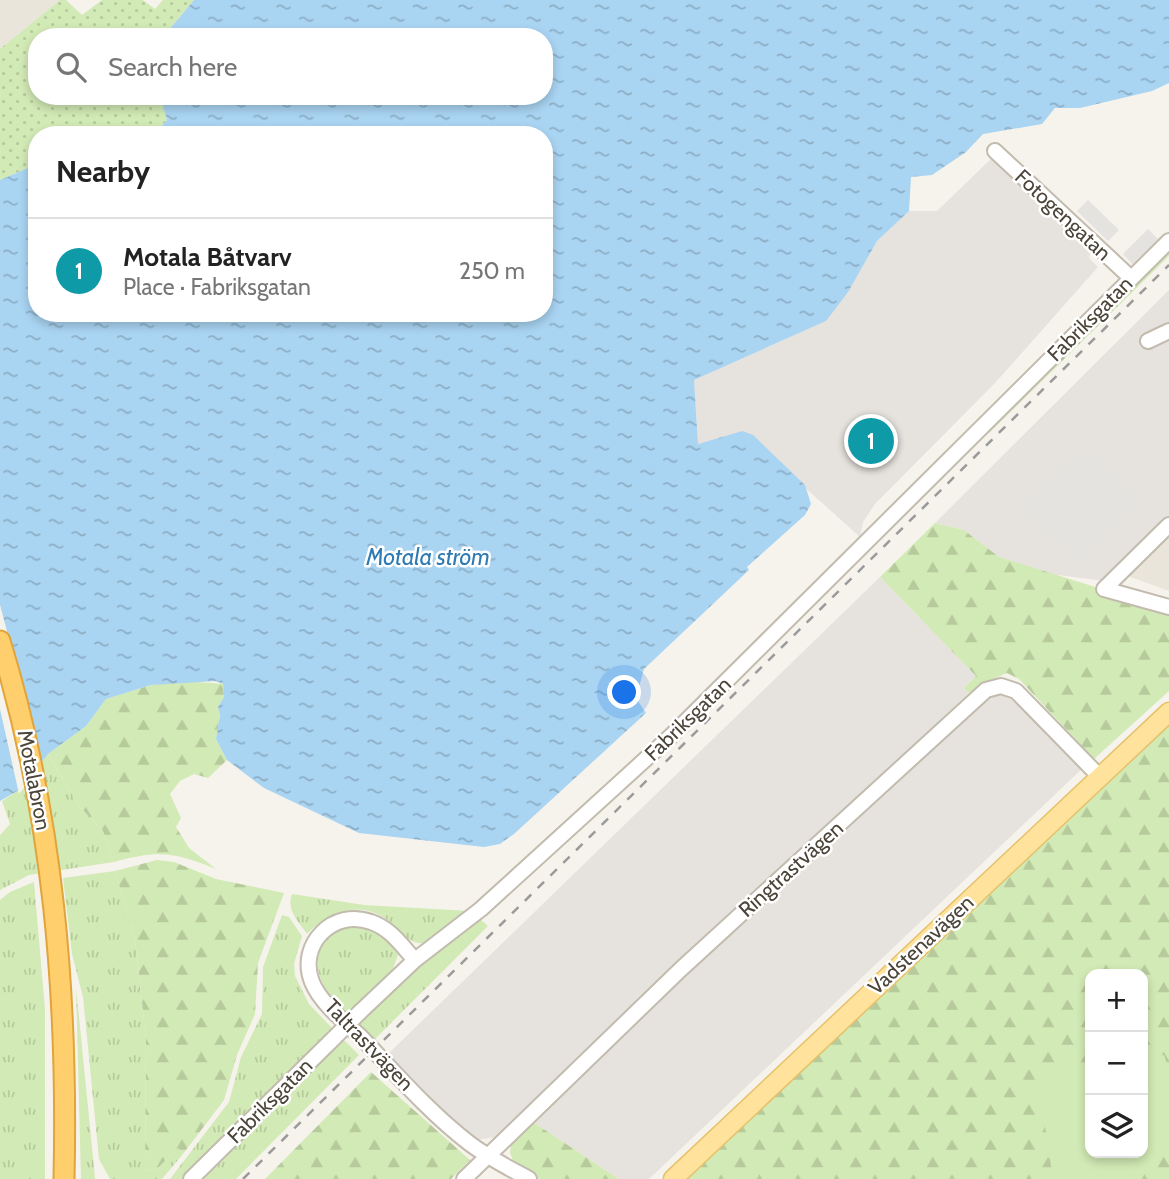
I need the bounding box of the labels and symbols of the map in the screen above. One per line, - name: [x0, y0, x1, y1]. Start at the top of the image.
- street label: Fotogengatan: [1010, 164, 1117, 265]
- street label: Fabriksgatan: [1042, 271, 1137, 366]
- pin: 1: [848, 415, 894, 467]
- water label: Motala ström: [365, 543, 490, 571]
- street label: Fabriksgatan: [639, 671, 736, 766]
- your location: [607, 675, 641, 709]
- street label: Motalabron: [13, 728, 56, 832]
- street label: Ringtrastvägen: [733, 815, 848, 922]
- street label: Vadstenavägen: [863, 890, 978, 1000]
- street label: Taltrastvägen: [320, 994, 419, 1096]
- street label: Fabriksgatan: [222, 1053, 317, 1148]

